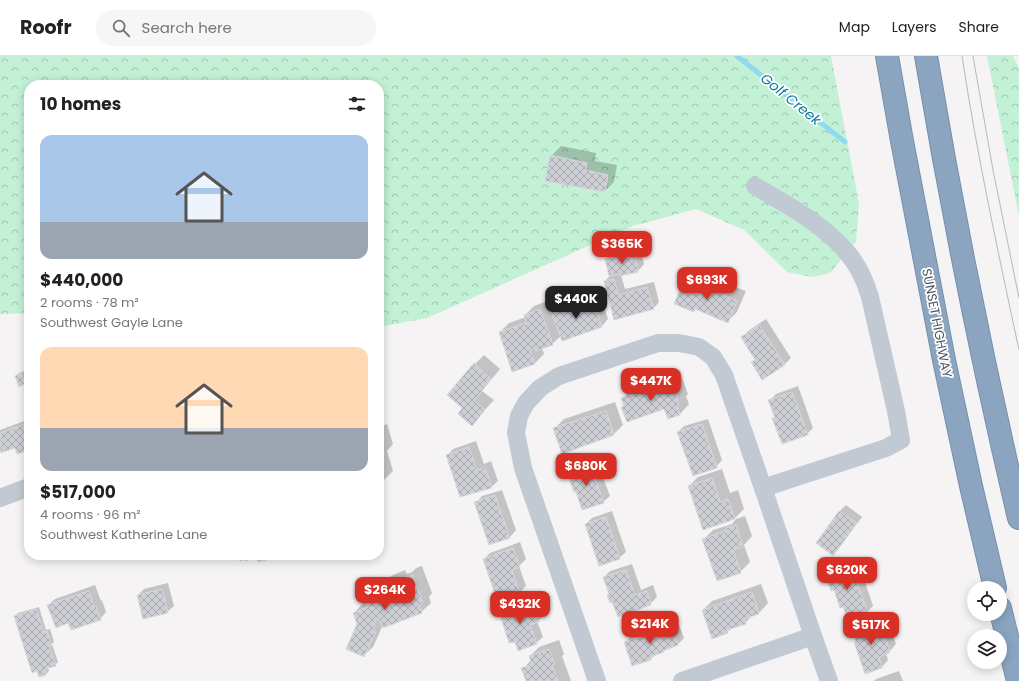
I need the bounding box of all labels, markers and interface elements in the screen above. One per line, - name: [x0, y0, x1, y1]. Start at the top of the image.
- search box: [96, 10, 376, 46]
- text: Roofr: [20, 14, 72, 41]
- icon: search: [110, 17, 132, 39]
- text: Search here: [142, 17, 232, 38]
- text: Map: [839, 17, 870, 37]
- text: Layers: [892, 17, 936, 37]
- text: Share: [958, 17, 999, 37]
- water label: Golf Creek: [756, 68, 826, 130]
- text: 10 homes: [40, 92, 121, 116]
- icon: filters: [346, 93, 368, 115]
- icon: home: [168, 161, 240, 233]
- pin: $365K: [594, 231, 650, 265]
- text: $365K: [601, 234, 643, 253]
- pin: $693K: [679, 267, 735, 301]
- street label: SUNSET HIGHWAY: [917, 267, 957, 380]
- text: $440,000: [40, 268, 123, 292]
- text: $693K: [686, 270, 728, 289]
- pin: $440K: [548, 286, 604, 320]
- text: $440K: [554, 289, 598, 308]
- text: 2 rooms · 78 m²: [40, 293, 139, 312]
- text: Southwest Gayle Lane: [40, 313, 183, 332]
- pin: $447K: [623, 368, 679, 402]
- text: $447K: [630, 371, 672, 390]
- icon: home: [168, 373, 240, 445]
- pin: $680K: [558, 453, 614, 487]
- text: $680K: [565, 456, 607, 475]
- text: $517,000: [40, 480, 116, 504]
- text: 4 rooms · 96 m²: [40, 505, 141, 524]
- text: Southwest Katherine Lane: [40, 525, 207, 544]
- pin: $620K: [819, 557, 875, 591]
- text: $620K: [826, 560, 868, 579]
- pin: $264K: [357, 577, 413, 611]
- text: $264K: [364, 580, 406, 599]
- map controls: [967, 581, 1007, 669]
- button: locate: [967, 581, 1007, 621]
- pin: $432K: [492, 591, 548, 625]
- text: $432K: [499, 594, 541, 613]
- pin: $214K: [622, 611, 678, 645]
- pin: $517K: [843, 612, 899, 646]
- text: $214K: [631, 614, 669, 633]
- text: $517K: [852, 615, 890, 634]
- button: layers: [967, 629, 1007, 669]

